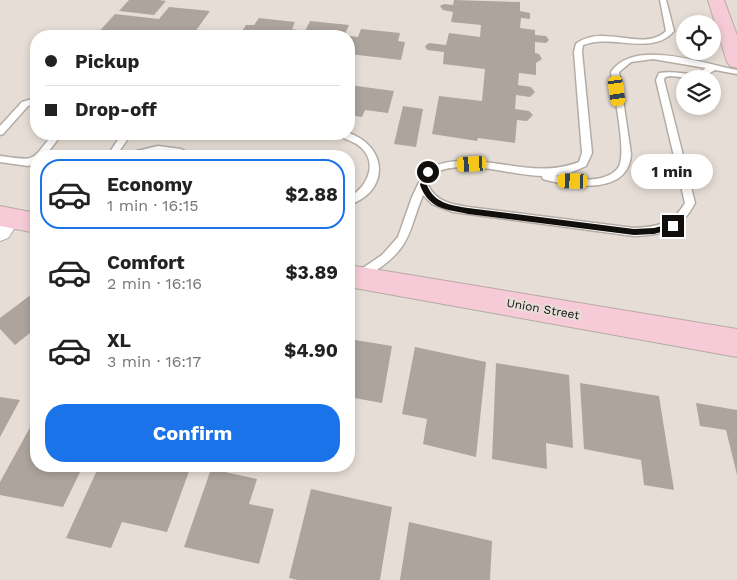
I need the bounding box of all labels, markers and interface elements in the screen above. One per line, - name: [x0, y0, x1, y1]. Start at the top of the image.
- map controls: [676, 15, 721, 115]
- button: locate: [676, 15, 721, 60]
- text: Pickup: [75, 50, 139, 73]
- button: layers: [676, 70, 721, 115]
- car: [607, 75, 626, 107]
- text: Drop-off: [75, 98, 157, 121]
- callout: 1 min: [632, 154, 714, 188]
- car: [456, 156, 487, 172]
- route start: [417, 161, 439, 183]
- text: 1 min: [651, 162, 693, 181]
- icon: car: [47, 172, 92, 217]
- text: Economy: [107, 173, 192, 196]
- car: [557, 173, 588, 189]
- text: $2.88: [285, 183, 338, 206]
- text: 1 min · 16:15: [107, 196, 199, 215]
- route end: [662, 215, 684, 237]
- icon: car: [47, 250, 92, 295]
- text: Comfort: [107, 251, 185, 274]
- text: $3.89: [285, 261, 338, 284]
- text: 2 min · 16:16: [107, 274, 202, 293]
- street label: Union Street: [505, 296, 581, 322]
- icon: car: [47, 328, 92, 373]
- text: XL: [107, 329, 131, 352]
- text: $4.90: [284, 339, 338, 362]
- text: 3 min · 16:17: [107, 352, 201, 371]
- button: Confirm: [45, 404, 340, 462]

